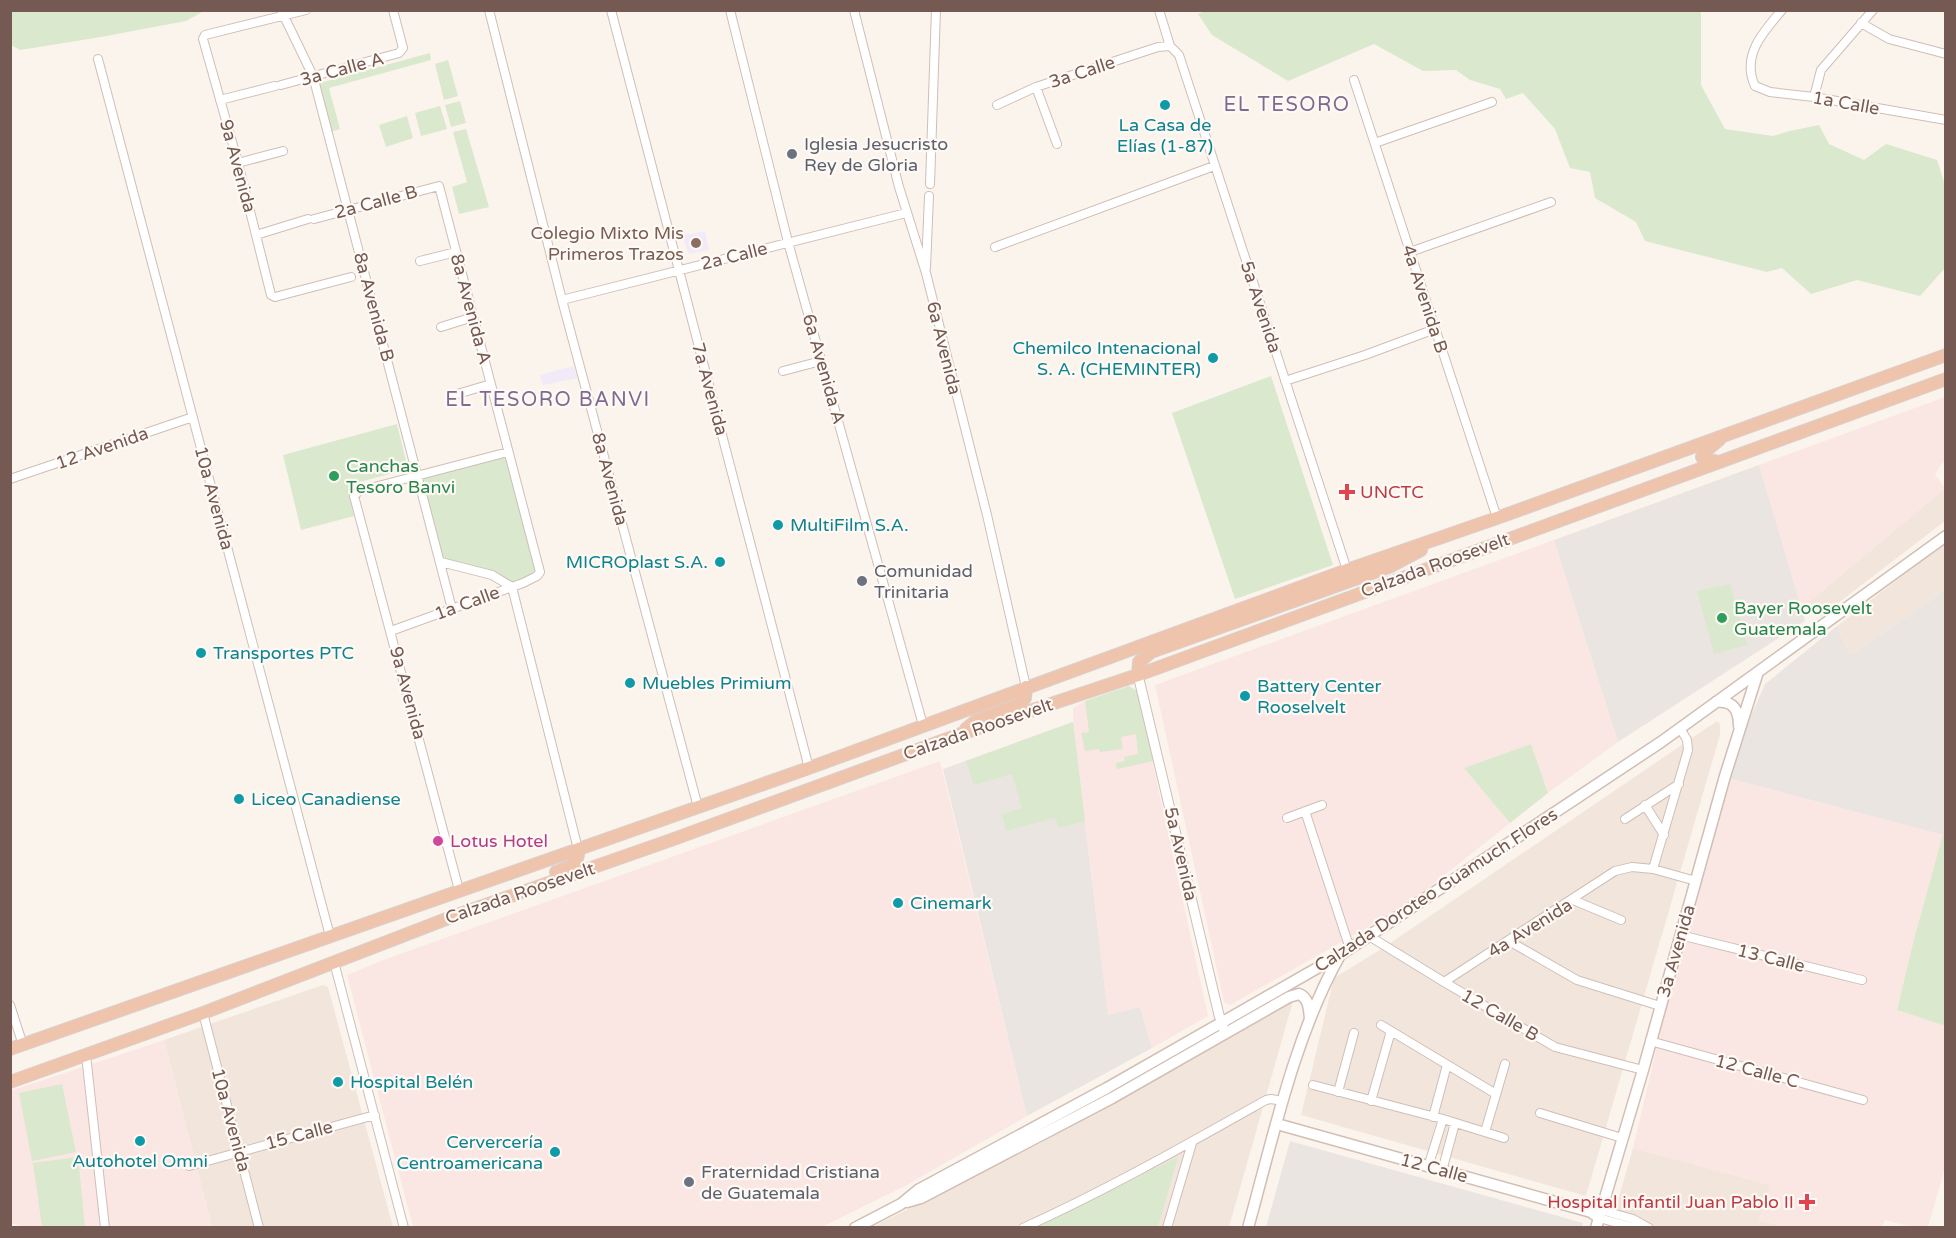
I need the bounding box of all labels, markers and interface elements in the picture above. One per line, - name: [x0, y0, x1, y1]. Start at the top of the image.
- street label: 3a Calle A: [298, 47, 386, 91]
- street label: 3a Calle: [1046, 51, 1118, 93]
- street label: 1a Calle: [1811, 86, 1881, 120]
- district label: EL TESORO: [1224, 93, 1350, 117]
- marker: La Casa de Elías (1-87): [1158, 98, 1172, 112]
- place label: La Casa de Elías (1-87): [1117, 114, 1213, 157]
- street label: 9a Avenida: [215, 117, 261, 215]
- place label: Iglesia Jesucristo Rey de Gloria: [804, 133, 948, 176]
- marker: Iglesia Jesucristo Rey de Gloria: [785, 147, 799, 161]
- street label: 2a Calle B: [332, 180, 420, 224]
- place label: Colegio Mixto Mis Primeros Trazos: [531, 222, 684, 265]
- marker: Colegio Mixto Mis Primeros Trazos: [689, 236, 703, 250]
- street label: 2a Calle: [698, 237, 770, 275]
- street label: 4a Avenida B: [1397, 242, 1453, 356]
- street label: 8a Avenida B: [349, 250, 399, 364]
- street label: 8a Avenida A: [446, 251, 496, 367]
- street label: 5a Avenida: [1236, 258, 1286, 356]
- street label: 6a Avenida: [922, 299, 966, 397]
- street label: 6a Avenida A: [798, 311, 850, 427]
- place label: Chemilco Intenacional S. A. (CHEMINTER): [1012, 337, 1201, 380]
- street label: 7a Avenida: [687, 340, 733, 438]
- marker: Chemilco Intenacional S. A. (CHEMINTER): [1206, 351, 1220, 365]
- district label: EL TESORO BANVI: [445, 388, 651, 412]
- street label: 12 Avenida: [53, 422, 151, 474]
- street label: 8a Avenida: [587, 430, 633, 528]
- street label: 10a Avenida: [190, 444, 238, 552]
- place label: Canchas Tesoro Banvi: [346, 455, 455, 498]
- marker: Canchas Tesoro Banvi: [327, 469, 341, 483]
- place label: UNCTC: [1360, 481, 1424, 503]
- marker: UNCTC: [1338, 483, 1356, 501]
- place label: MultiFilm S.A.: [790, 514, 909, 536]
- marker: MultiFilm S.A.: [771, 518, 785, 532]
- street label: Calzada Roosevelt: [1358, 528, 1513, 602]
- place label: MICROplast S.A.: [566, 551, 708, 573]
- marker: MICROplast S.A.: [713, 555, 727, 569]
- place label: Comunidad Trinitaria: [874, 560, 973, 603]
- marker: Comunidad Trinitaria: [855, 574, 869, 588]
- street label: 1a Calle: [431, 581, 503, 625]
- place label: Bayer Roosevelt Guatemala: [1734, 597, 1872, 640]
- marker: Bayer Roosevelt Guatemala: [1715, 611, 1729, 625]
- place label: Transportes PTC: [213, 642, 354, 664]
- street label: 9a Avenida: [385, 644, 431, 742]
- marker: Transportes PTC: [194, 646, 208, 660]
- place label: Muebles Primium: [642, 672, 791, 694]
- place label: Battery Center Rooselvelt: [1257, 675, 1382, 718]
- marker: Muebles Primium: [623, 676, 637, 690]
- marker: Battery Center Rooselvelt: [1238, 689, 1252, 703]
- street label: Calzada Roosevelt: [900, 693, 1056, 765]
- place label: Liceo Canadiense: [251, 788, 401, 810]
- marker: Liceo Canadiense: [232, 792, 246, 806]
- street label: Calzada Doroteo Guamuch Flores: [1310, 803, 1562, 977]
- street label: 5a Avenida: [1160, 805, 1202, 903]
- place label: Lotus Hotel: [450, 830, 548, 852]
- marker: Lotus Hotel: [431, 834, 445, 848]
- street label: Calzada Roosevelt: [442, 857, 598, 929]
- place label: Cinemark: [910, 892, 992, 914]
- street label: 4a Avenida: [1484, 893, 1576, 963]
- marker: Cinemark: [891, 896, 905, 910]
- street label: 3a Avenida: [1652, 902, 1700, 1000]
- street label: 13 Calle: [1735, 939, 1807, 977]
- street label: 12 Calle B: [1457, 984, 1543, 1046]
- street label: 12 Calle C: [1712, 1049, 1802, 1093]
- street label: 10a Avenida: [207, 1066, 255, 1174]
- place label: Hospital Belén: [350, 1071, 473, 1093]
- marker: Hospital Belén: [331, 1075, 345, 1089]
- street label: 15 Calle: [263, 1115, 335, 1155]
- place label: Cervercería Centroamericana: [396, 1131, 543, 1174]
- marker: Autohotel Omni: [133, 1134, 147, 1148]
- marker: Cervercería Centroamericana: [548, 1145, 562, 1159]
- street label: 12 Calle: [1398, 1148, 1470, 1188]
- place label: Autohotel Omni: [72, 1150, 208, 1172]
- place label: Fraternidad Cristiana de Guatemala: [701, 1161, 880, 1204]
- marker: Fraternidad Cristiana de Guatemala: [682, 1175, 696, 1189]
- place label: Hospital infantil Juan Pablo II: [1547, 1191, 1794, 1213]
- marker: Hospital infantil Juan Pablo II: [1798, 1193, 1816, 1211]

